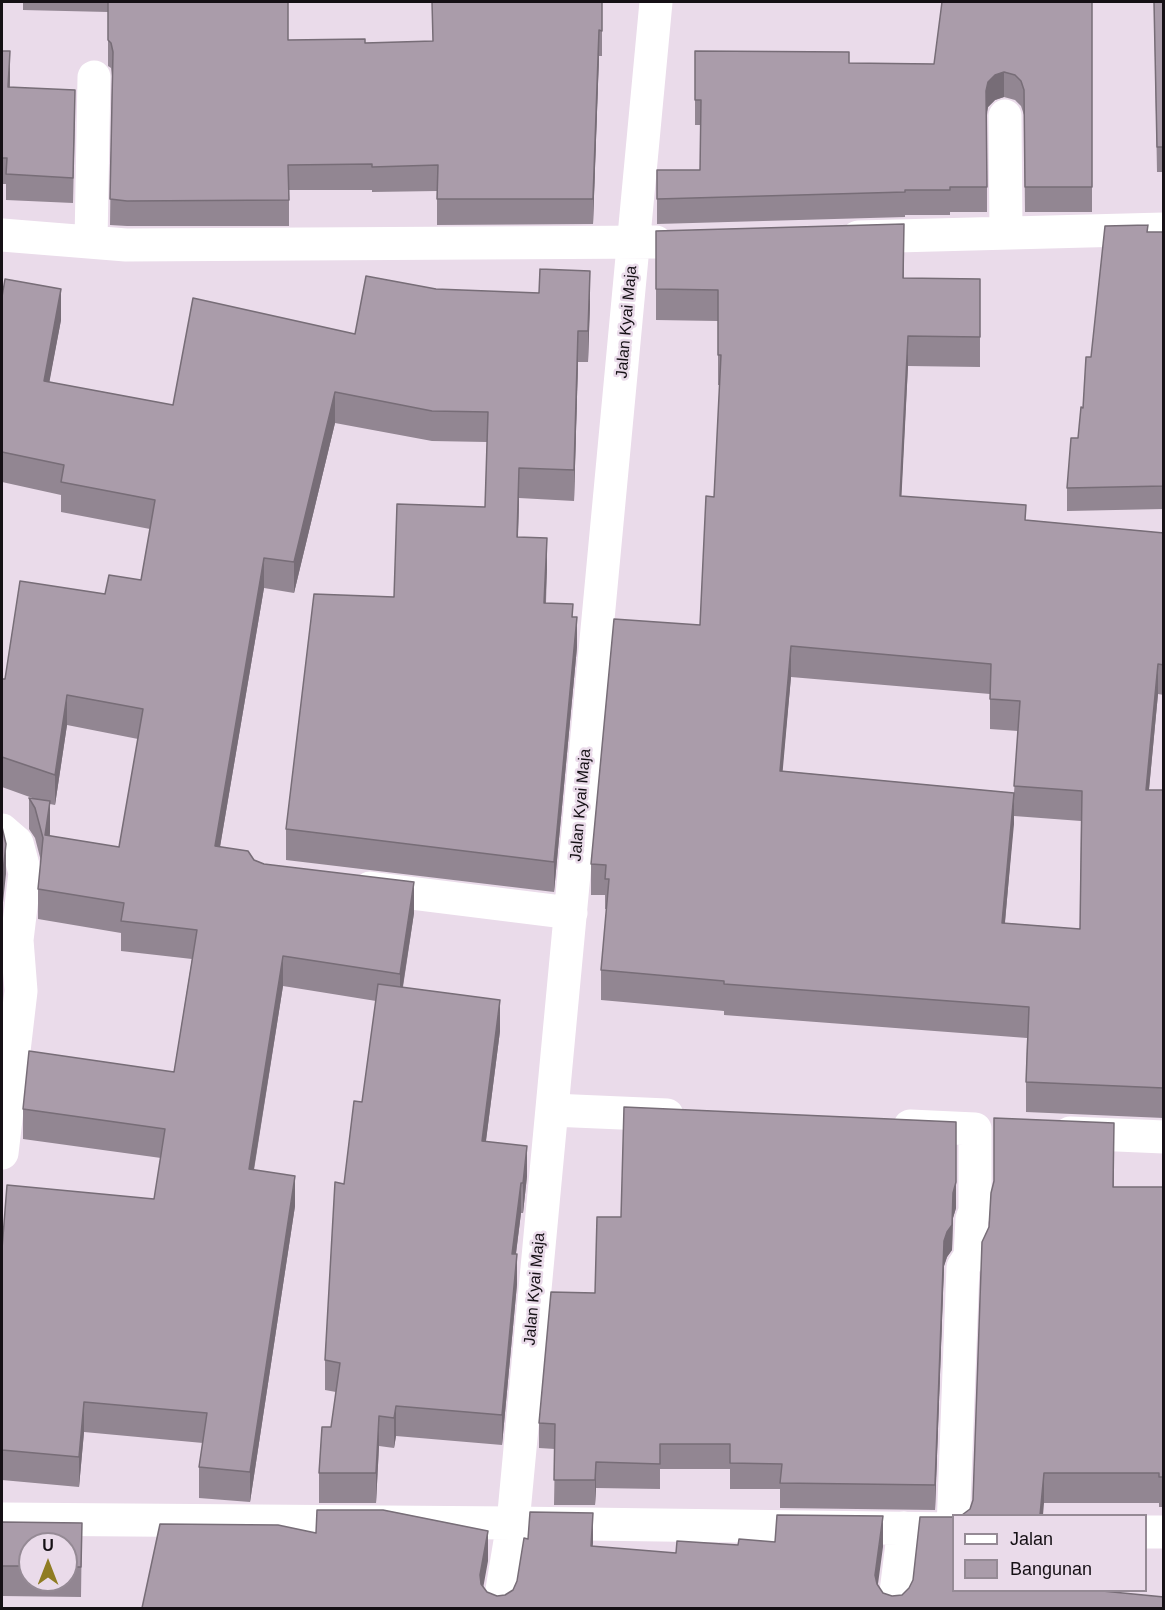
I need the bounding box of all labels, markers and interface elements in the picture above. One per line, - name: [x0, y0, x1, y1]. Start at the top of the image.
- street label: Jalan Kyai Maja: [613, 265, 641, 379]
- street label: Jalan Kyai Maja: [567, 748, 595, 862]
- street label: Jalan Kyai Maja: [521, 1232, 549, 1346]
- legend: [952, 1514, 1147, 1592]
- text: Jalan: [1010, 1529, 1053, 1549]
- north arrow: [18, 1532, 78, 1592]
- text: U: [42, 1537, 54, 1554]
- text: Bangunan: [1010, 1559, 1092, 1579]

